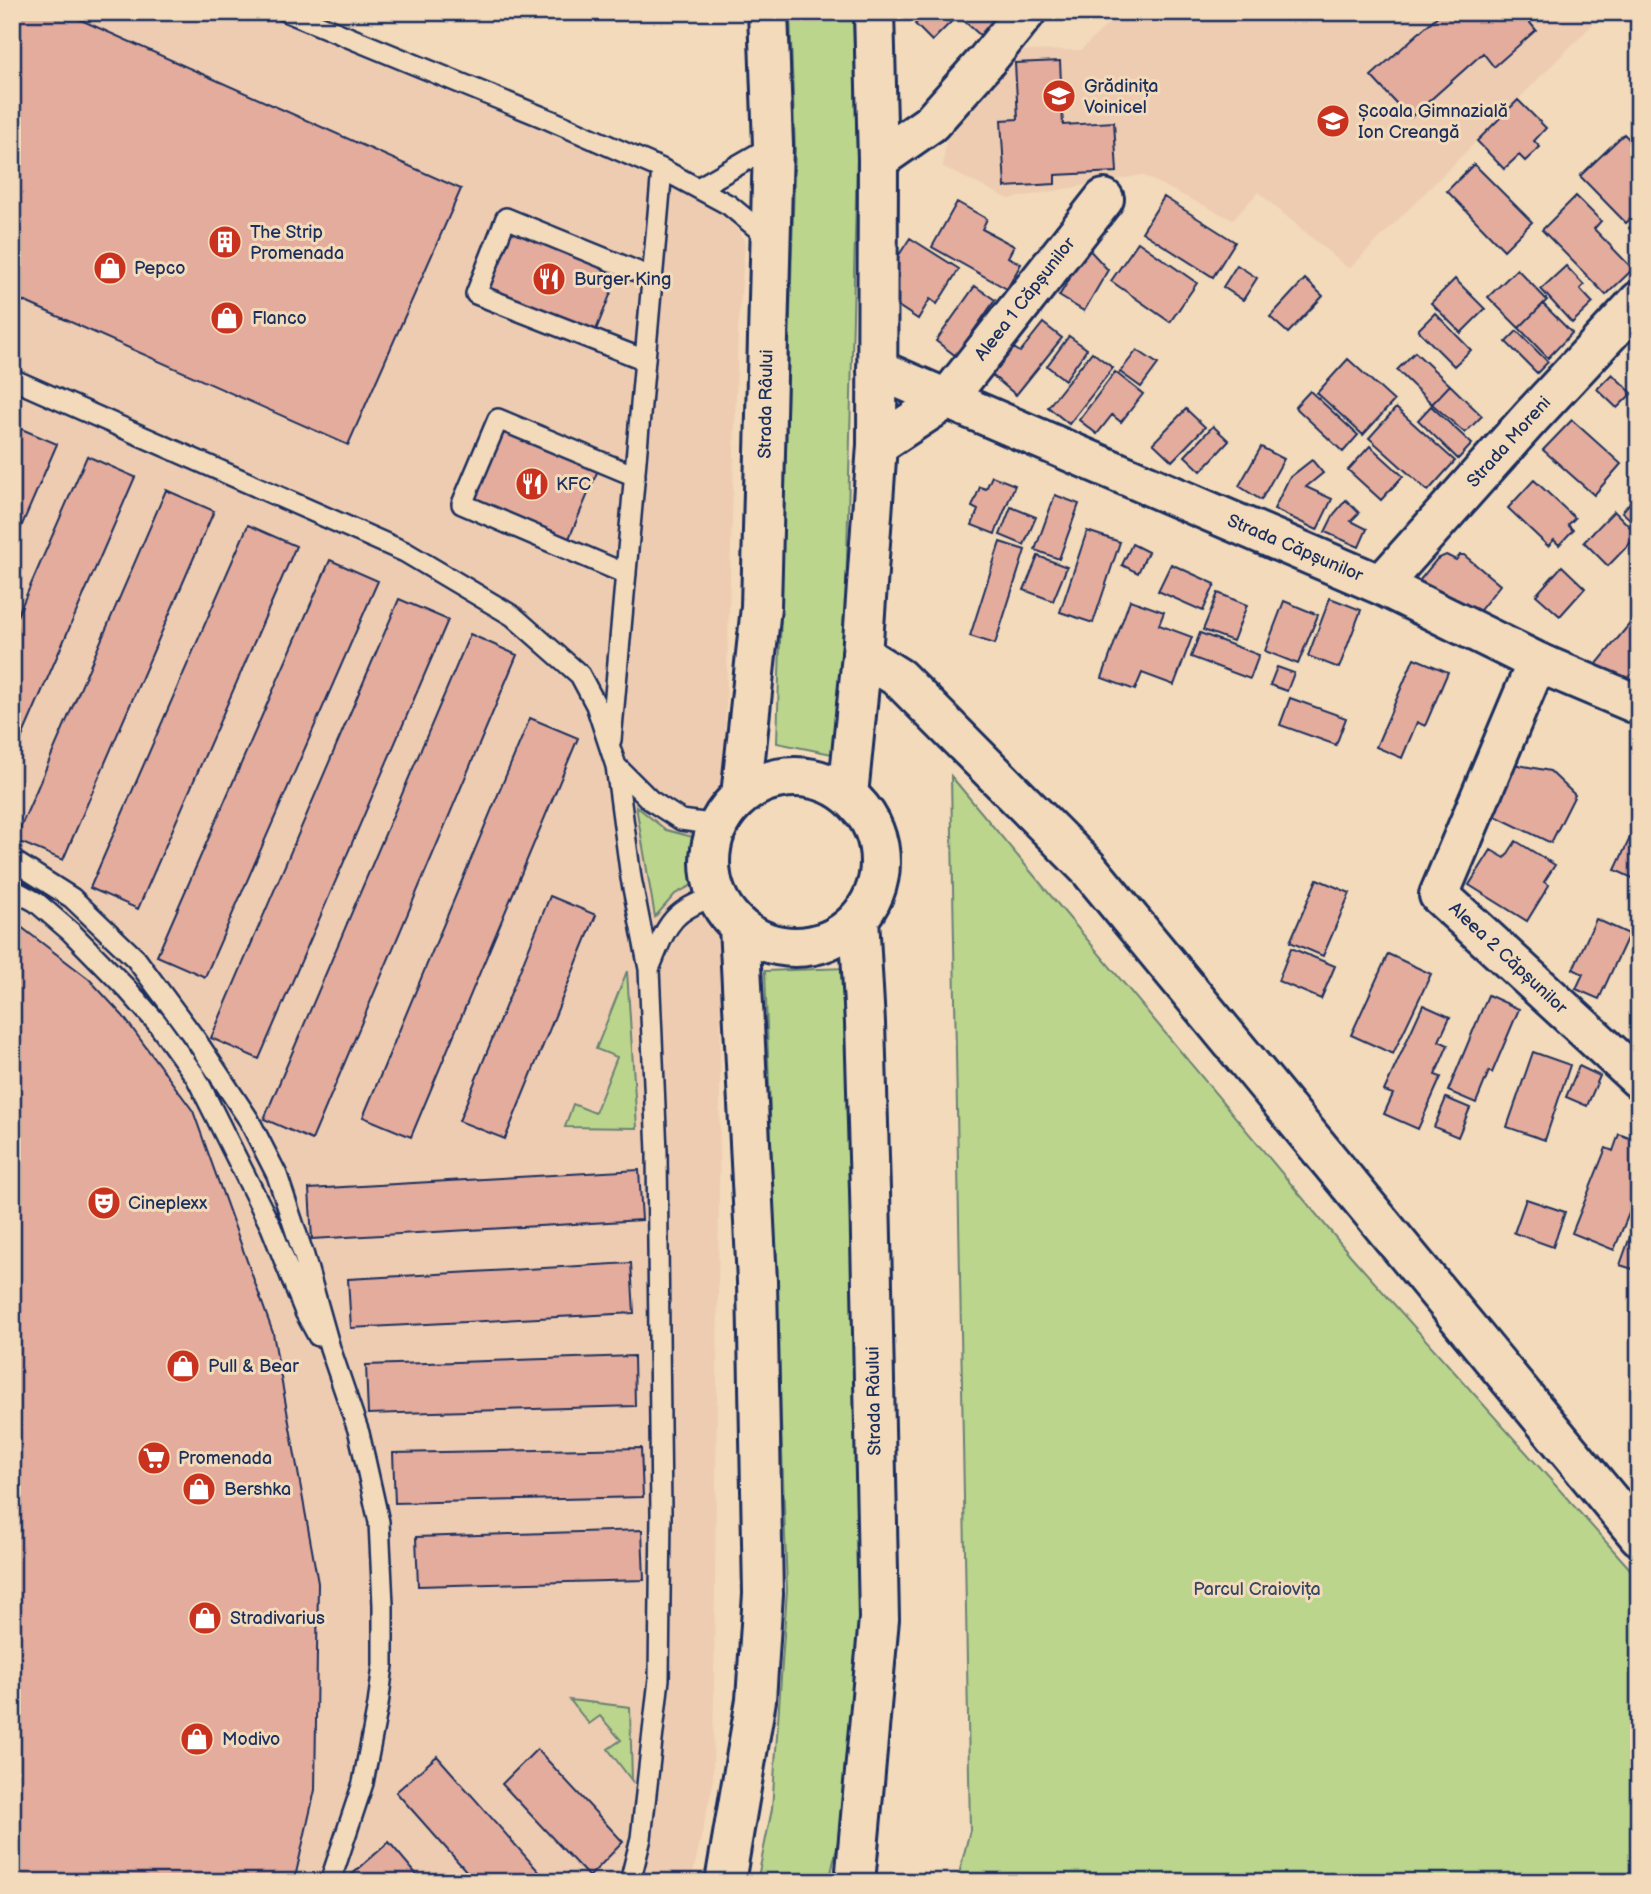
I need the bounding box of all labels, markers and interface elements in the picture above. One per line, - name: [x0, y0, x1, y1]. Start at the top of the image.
- place label: Grădinița Voinicel: [1084, 76, 1158, 118]
- school or university icon: Grădinița Voinicel: [1040, 77, 1078, 115]
- place label: Școala Gimnazială Ion Creangă: [1358, 101, 1508, 143]
- school or university icon: Școala Gimnazială Ion Creangă: [1314, 102, 1352, 140]
- place label: The Strip Promenada: [250, 222, 344, 264]
- building icon: The Strip Promenada: [206, 223, 244, 261]
- street label: Aleea 1 Căpșunilor: [970, 233, 1080, 365]
- shop icon: Pepco: [91, 249, 129, 287]
- place label: Pepco: [134, 258, 186, 279]
- restaurant icon: Burger King: [530, 260, 568, 298]
- place label: Burger King: [574, 269, 671, 290]
- shop icon: Flanco: [208, 299, 246, 337]
- place label: Flanco: [252, 308, 307, 329]
- street label: Strada Râului: [755, 349, 777, 459]
- street label: Strada Moreni: [1463, 392, 1555, 492]
- restaurant icon: KFC: [513, 465, 551, 503]
- place label: KFC: [556, 474, 591, 495]
- street label: Strada Căpșunilor: [1224, 510, 1366, 586]
- street label: Aleea 2 Căpșunilor: [1444, 898, 1572, 1019]
- theatre icon: Cineplexx: [85, 1184, 123, 1222]
- place label: Cineplexx: [128, 1193, 208, 1214]
- street label: Strada Râului: [863, 1346, 885, 1456]
- shop icon: Pull & Bear: [164, 1347, 202, 1385]
- place label: Pull & Bear: [208, 1356, 299, 1377]
- supermarket icon: Promenada: [135, 1439, 173, 1477]
- place label: Promenada: [178, 1448, 272, 1469]
- shop icon: Bershka: [180, 1470, 218, 1508]
- place label: Bershka: [224, 1479, 291, 1500]
- park label: Parcul Craiovița: [1193, 1579, 1321, 1600]
- shop icon: Stradivarius: [186, 1599, 224, 1637]
- place label: Stradivarius: [230, 1608, 325, 1629]
- shop icon: Modivo: [178, 1720, 216, 1758]
- place label: Modivo: [222, 1729, 280, 1750]

